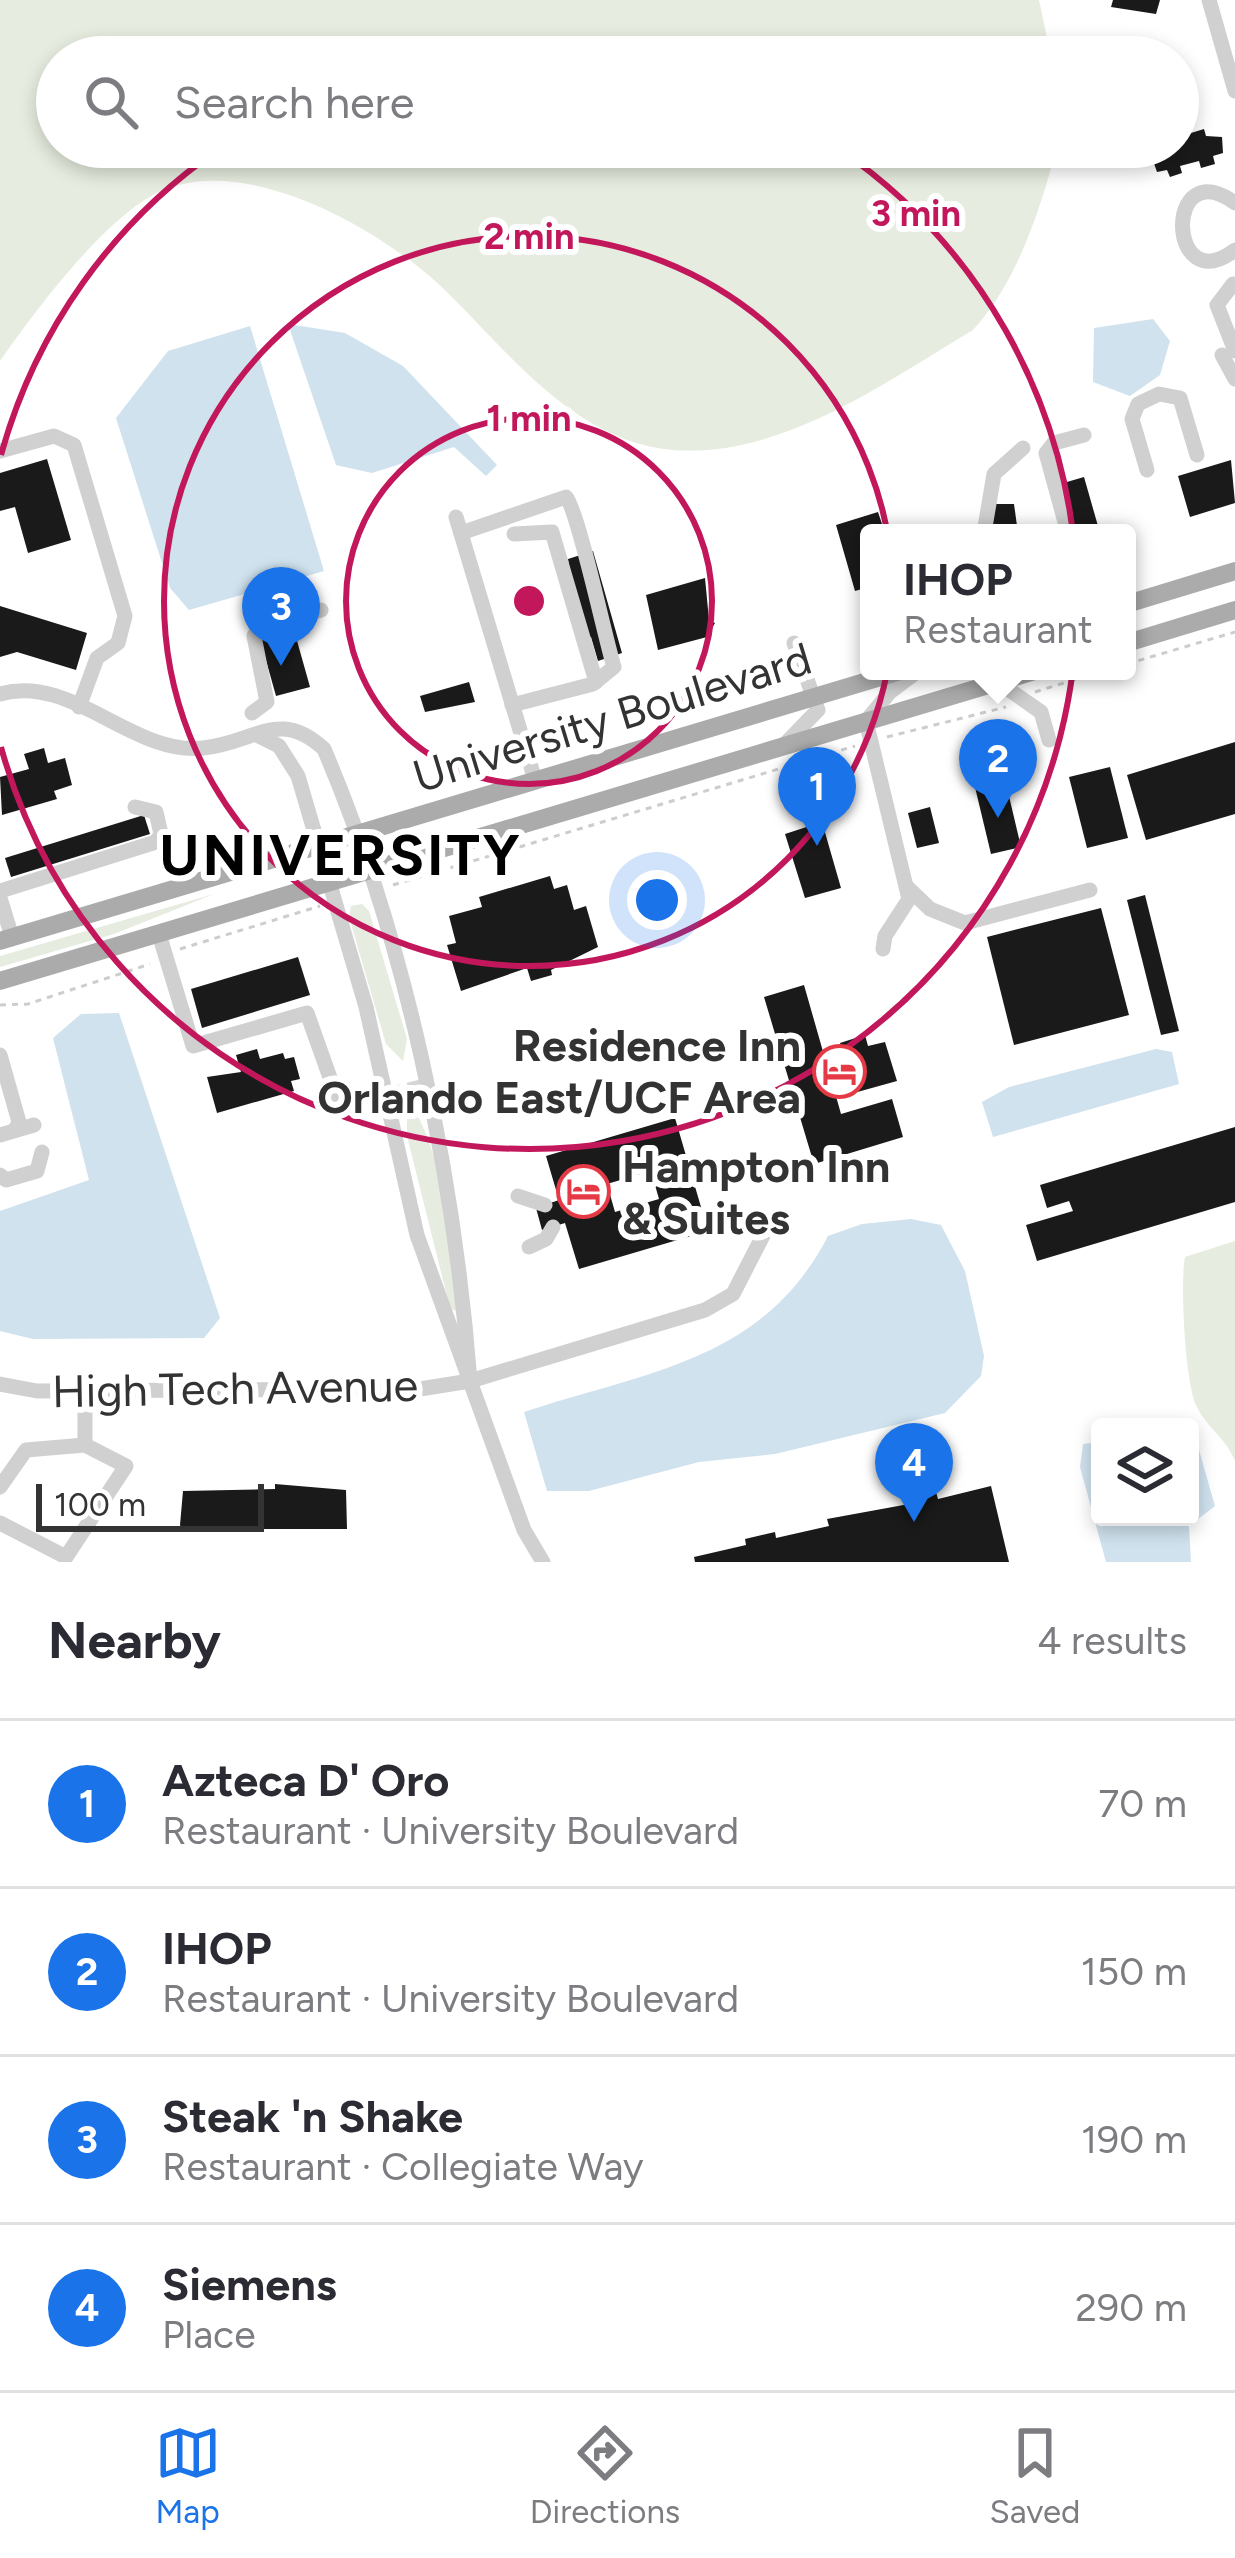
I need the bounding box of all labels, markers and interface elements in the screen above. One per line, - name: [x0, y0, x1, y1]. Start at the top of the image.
- search box: [36, 36, 1199, 168]
- icon: search: [78, 69, 144, 135]
- text: Search here: [174, 75, 414, 129]
- text: 3 min: [871, 192, 961, 235]
- text: 2 min: [484, 215, 574, 258]
- text: 1 min: [486, 397, 572, 440]
- popup: [860, 524, 1136, 680]
- text: IHOP: [903, 552, 1012, 606]
- pin: 3: [242, 567, 320, 666]
- centre of rings: [508, 580, 550, 622]
- text: Restaurant: [903, 606, 1093, 653]
- street label: University Boulevard: [407, 631, 817, 803]
- pin: 2: [959, 719, 1037, 818]
- pin: 1: [778, 747, 856, 846]
- district label: UNIVERSITY: [159, 821, 523, 889]
- your location: [627, 870, 687, 930]
- place label: Residence Inn Orlando East/UCF Area: [317, 1018, 801, 1124]
- hotel icon: Residence Inn Orlando East/UCF Area: [812, 1043, 868, 1099]
- place label: Hampton Inn & Suites: [622, 1139, 890, 1245]
- hotel icon: Hampton Inn & Suites: [555, 1164, 611, 1220]
- street label: High Tech Avenue: [51, 1358, 419, 1418]
- map controls: [1091, 1418, 1199, 1526]
- button: layers: [1091, 1418, 1199, 1526]
- pin: 4: [875, 1423, 953, 1522]
- scale bar: [36, 1478, 264, 1531]
- text: 100 m: [54, 1485, 146, 1524]
- text: Nearby: [48, 1610, 221, 1671]
- text: 4 results: [1037, 1617, 1187, 1664]
- text: Azteca D' Oro: [162, 1753, 449, 1807]
- text: 1: [79, 1780, 95, 1827]
- text: 70 m: [1098, 1780, 1187, 1827]
- text: Restaurant · University Boulevard: [162, 1807, 739, 1854]
- text: IHOP: [162, 1921, 271, 1975]
- text: 2: [76, 1948, 98, 1995]
- text: 150 m: [1081, 1948, 1187, 1995]
- text: Restaurant · University Boulevard: [162, 1975, 739, 2022]
- text: Steak 'n Shake: [162, 2089, 463, 2143]
- text: 3: [76, 2116, 98, 2163]
- text: 190 m: [1081, 2116, 1187, 2163]
- text: Restaurant · Collegiate Way: [162, 2143, 644, 2190]
- text: Siemens: [162, 2257, 337, 2311]
- text: 4: [75, 2284, 99, 2331]
- text: 290 m: [1075, 2284, 1187, 2331]
- text: Place: [162, 2311, 255, 2358]
- tab: Map: [155, 2420, 221, 2531]
- tab: Directions: [530, 2420, 680, 2531]
- tab: Saved: [989, 2420, 1080, 2531]

